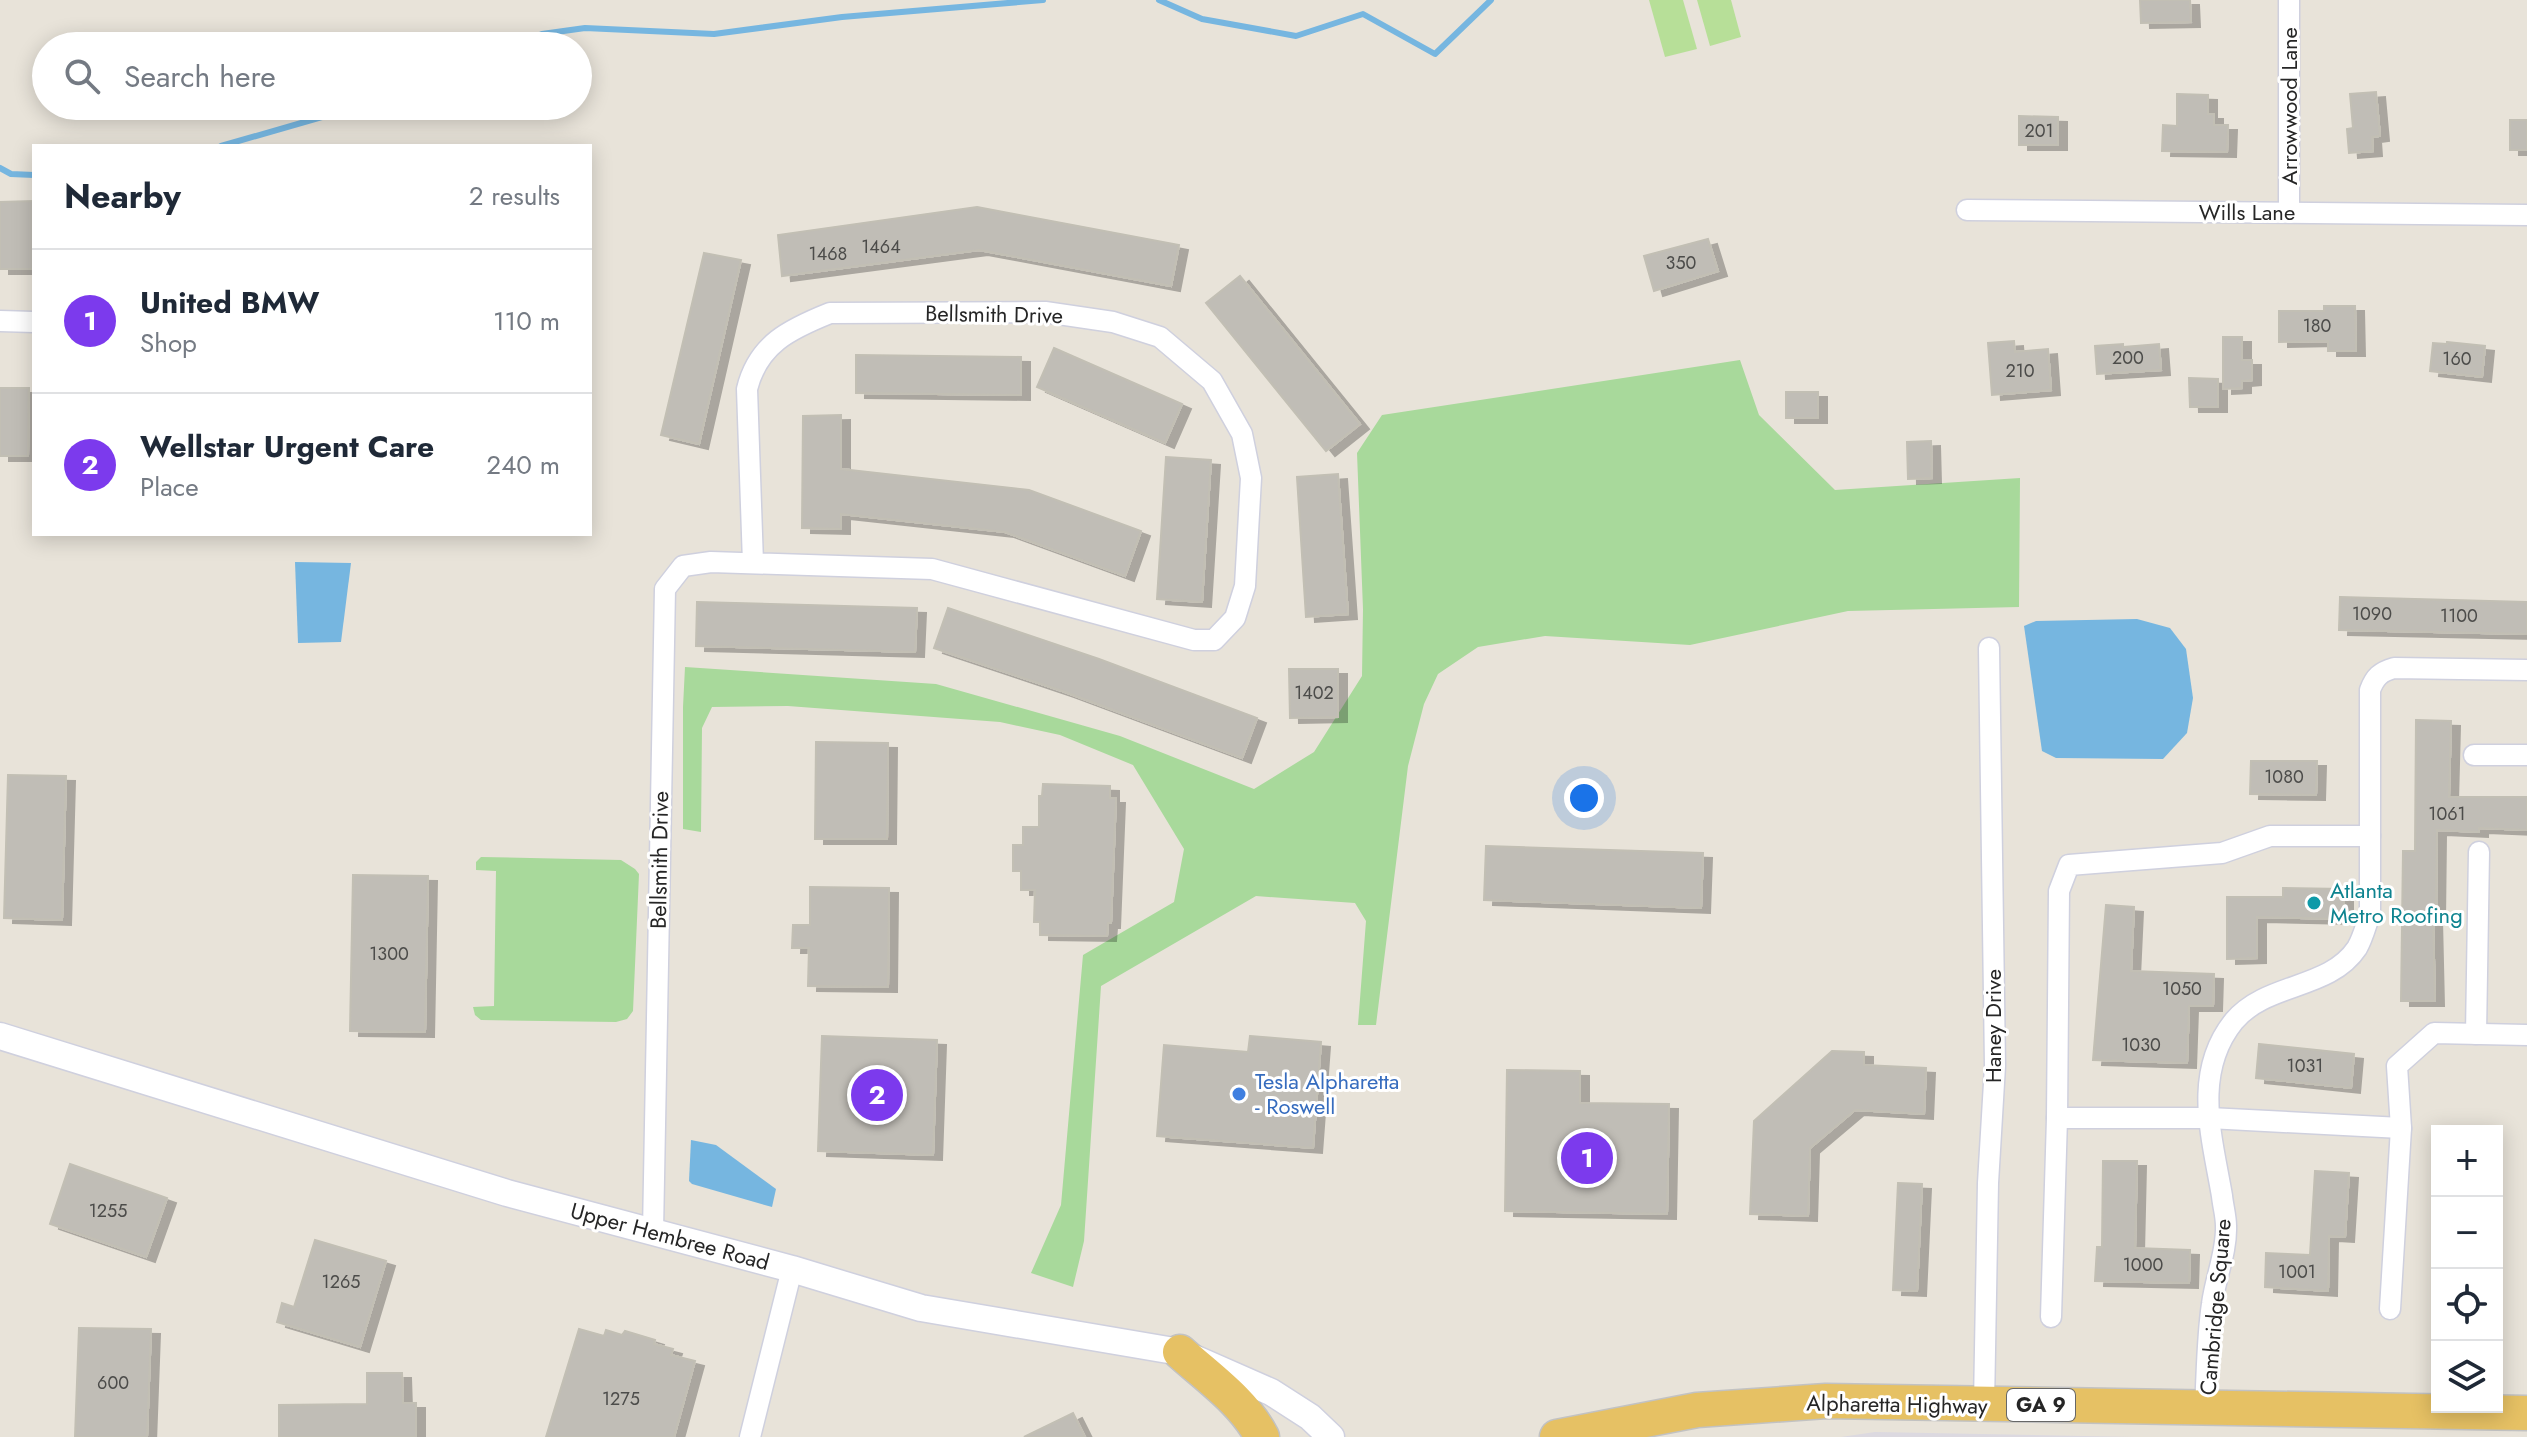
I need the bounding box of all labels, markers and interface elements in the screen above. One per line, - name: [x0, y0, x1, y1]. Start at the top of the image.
- street label: Arrowwood Lane: [2273, 27, 2305, 185]
- search box: [32, 32, 592, 120]
- icon: search: [60, 54, 104, 98]
- text: Search here: [124, 55, 276, 98]
- house number: 201: [2024, 118, 2054, 144]
- text: Nearby: [64, 172, 181, 221]
- text: 2 results: [469, 177, 560, 215]
- street label: Wills Lane: [2199, 196, 2295, 228]
- house number: 1464: [861, 234, 901, 260]
- house number: 1468: [809, 241, 847, 267]
- house number: 350: [1666, 250, 1697, 276]
- text: United BMW: [140, 281, 319, 324]
- street label: Bellsmith Drive: [925, 297, 1063, 331]
- text: 1: [83, 302, 97, 340]
- text: 110 m: [493, 302, 560, 340]
- house number: 180: [2303, 313, 2332, 339]
- text: Shop: [140, 324, 197, 362]
- house number: 200: [2112, 345, 2144, 371]
- house number: 160: [2442, 346, 2472, 372]
- house number: 210: [2005, 358, 2035, 384]
- text: Wellstar Urgent Care: [140, 425, 434, 468]
- text: 2: [81, 446, 99, 484]
- text: 240 m: [486, 446, 560, 484]
- text: Place: [140, 468, 199, 506]
- house number: 1090: [2352, 601, 2392, 627]
- house number: 1100: [2440, 603, 2478, 629]
- house number: 1402: [1294, 680, 1334, 706]
- house number: 1080: [2264, 764, 2304, 790]
- your location: [1564, 778, 1604, 818]
- street label: Bellsmith Drive: [642, 791, 676, 929]
- house number: 1061: [2428, 801, 2466, 827]
- place label: Atlanta Metro Roofing: [2330, 874, 2463, 931]
- marker: Atlanta Metro Roofing: [2305, 894, 2323, 912]
- house number: 1300: [369, 941, 409, 967]
- street label: Haney Drive: [1977, 969, 2009, 1083]
- house number: 1050: [2162, 976, 2202, 1002]
- house number: 1030: [2121, 1032, 2161, 1058]
- house number: 1031: [2287, 1053, 2323, 1079]
- pin: 2: [851, 1065, 903, 1125]
- place label: Tesla Alpharetta - Roswell: [1255, 1065, 1399, 1122]
- marker: Tesla Alpharetta - Roswell: [1230, 1085, 1248, 1103]
- map controls: [2431, 1125, 2503, 1413]
- button: +: [2431, 1125, 2503, 1197]
- pin: 1: [1561, 1128, 1613, 1188]
- street label: Upper Hembree Road: [567, 1194, 773, 1278]
- button: −: [2431, 1197, 2503, 1269]
- house number: 1255: [89, 1198, 127, 1224]
- street label: Cambridge Square: [2191, 1217, 2239, 1397]
- house number: 1000: [2123, 1252, 2163, 1278]
- house number: 1001: [2278, 1259, 2316, 1285]
- house number: 1265: [322, 1269, 360, 1295]
- button: locate: [2431, 1269, 2503, 1341]
- button: layers: [2431, 1341, 2503, 1413]
- house number: 600: [97, 1370, 129, 1396]
- house number: 1275: [602, 1386, 640, 1412]
- street label: Alpharetta Highway: [1806, 1386, 1988, 1422]
- road number: GA 9: [2007, 1389, 2075, 1421]

